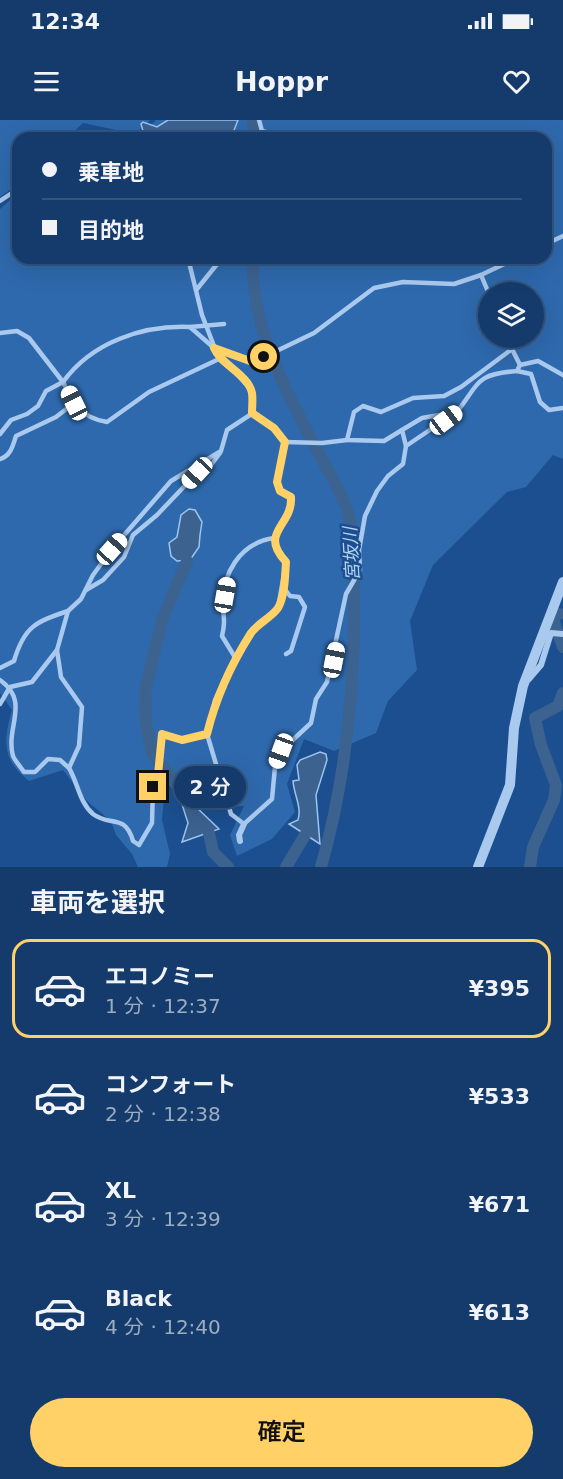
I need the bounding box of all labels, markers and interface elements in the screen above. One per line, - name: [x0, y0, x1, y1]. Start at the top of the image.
- text: 12:34: [30, 9, 100, 34]
- icon: menu: [30, 65, 63, 98]
- icon: heart: [500, 65, 533, 98]
- text: Hoppr: [235, 66, 328, 97]
- text: 乗車地: [78, 160, 144, 185]
- text: 目的地: [78, 218, 144, 243]
- map controls: [478, 282, 544, 348]
- button: layers: [478, 282, 544, 348]
- route start: [250, 343, 277, 370]
- car: [58, 383, 90, 423]
- car: [426, 402, 466, 438]
- car: [178, 454, 216, 492]
- water label: 宮坂川: [339, 524, 363, 582]
- car: [93, 530, 131, 568]
- car: [213, 576, 237, 614]
- car: [322, 641, 346, 679]
- car: [266, 731, 296, 771]
- callout: 2 分: [174, 766, 246, 808]
- route end: [139, 773, 166, 800]
- text: 2 分: [190, 775, 230, 799]
- text: 車両を選択: [30, 887, 165, 918]
- icon: car: [33, 962, 87, 1016]
- text: エコノミー: [105, 964, 215, 989]
- text: ¥395: [469, 976, 530, 1001]
- text: 1 分 · 12:37: [105, 994, 221, 1018]
- icon: car: [33, 1070, 87, 1124]
- text: コンフォート: [105, 1072, 236, 1097]
- text: ¥533: [469, 1084, 530, 1109]
- text: 2 分 · 12:38: [105, 1102, 221, 1126]
- icon: car: [33, 1178, 87, 1232]
- text: XL: [105, 1178, 136, 1203]
- text: ¥671: [469, 1192, 530, 1217]
- text: 3 分 · 12:39: [105, 1207, 221, 1231]
- icon: car: [33, 1286, 87, 1340]
- text: Black: [105, 1286, 172, 1311]
- text: ¥613: [469, 1300, 530, 1325]
- text: 4 分 · 12:40: [105, 1315, 221, 1339]
- button: 確定: [30, 1398, 533, 1467]

